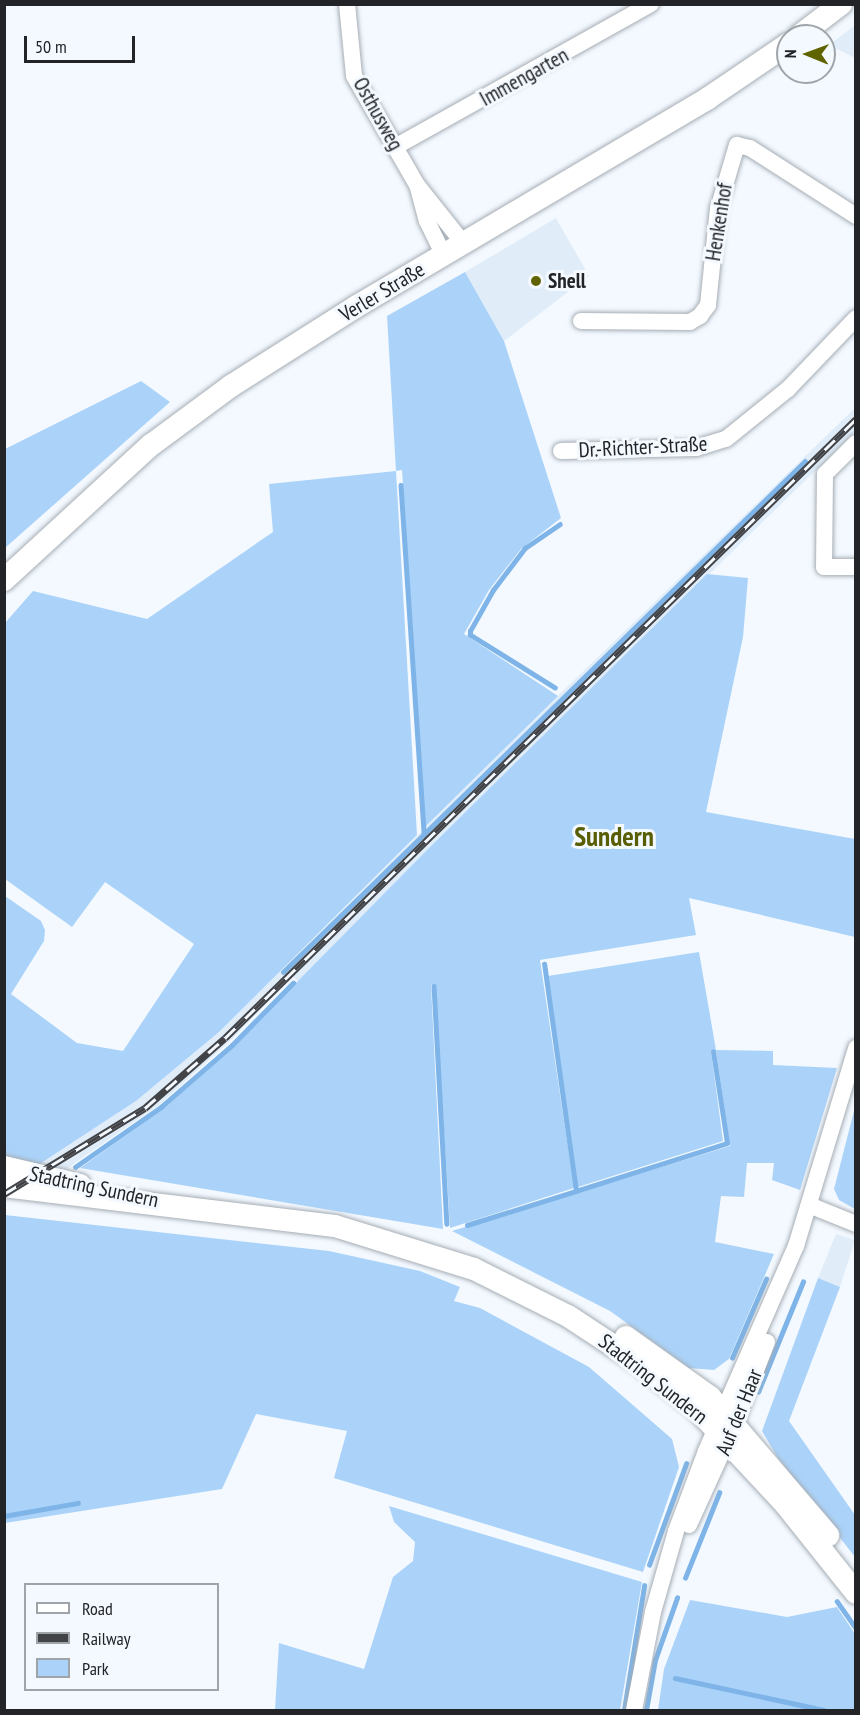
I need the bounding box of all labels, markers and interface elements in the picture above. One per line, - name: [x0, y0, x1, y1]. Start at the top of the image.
- scale bar: [27, 24, 138, 62]
- north arrow: [776, 24, 836, 84]
- text: 50 m: [35, 35, 67, 58]
- street label: Immengarten: [475, 42, 573, 112]
- text: N: [780, 49, 800, 58]
- street label: Osthusweg: [348, 73, 408, 155]
- street label: Henkenhof: [700, 181, 738, 263]
- street label: Verler Straße: [335, 257, 429, 327]
- place label: Shell: [548, 268, 586, 294]
- marker: Shell: [529, 274, 543, 288]
- street label: Dr.-Richter-Straße: [578, 431, 708, 463]
- district label: Sundern: [574, 821, 654, 853]
- street label: Stadtring Sundern: [27, 1161, 161, 1213]
- street label: Stadtring Sundern: [594, 1329, 712, 1429]
- street label: Auf der Haar: [710, 1365, 768, 1459]
- legend: [24, 1583, 219, 1691]
- text: Road: [82, 1597, 113, 1620]
- text: Railway: [82, 1627, 131, 1650]
- text: Park: [82, 1657, 109, 1680]

